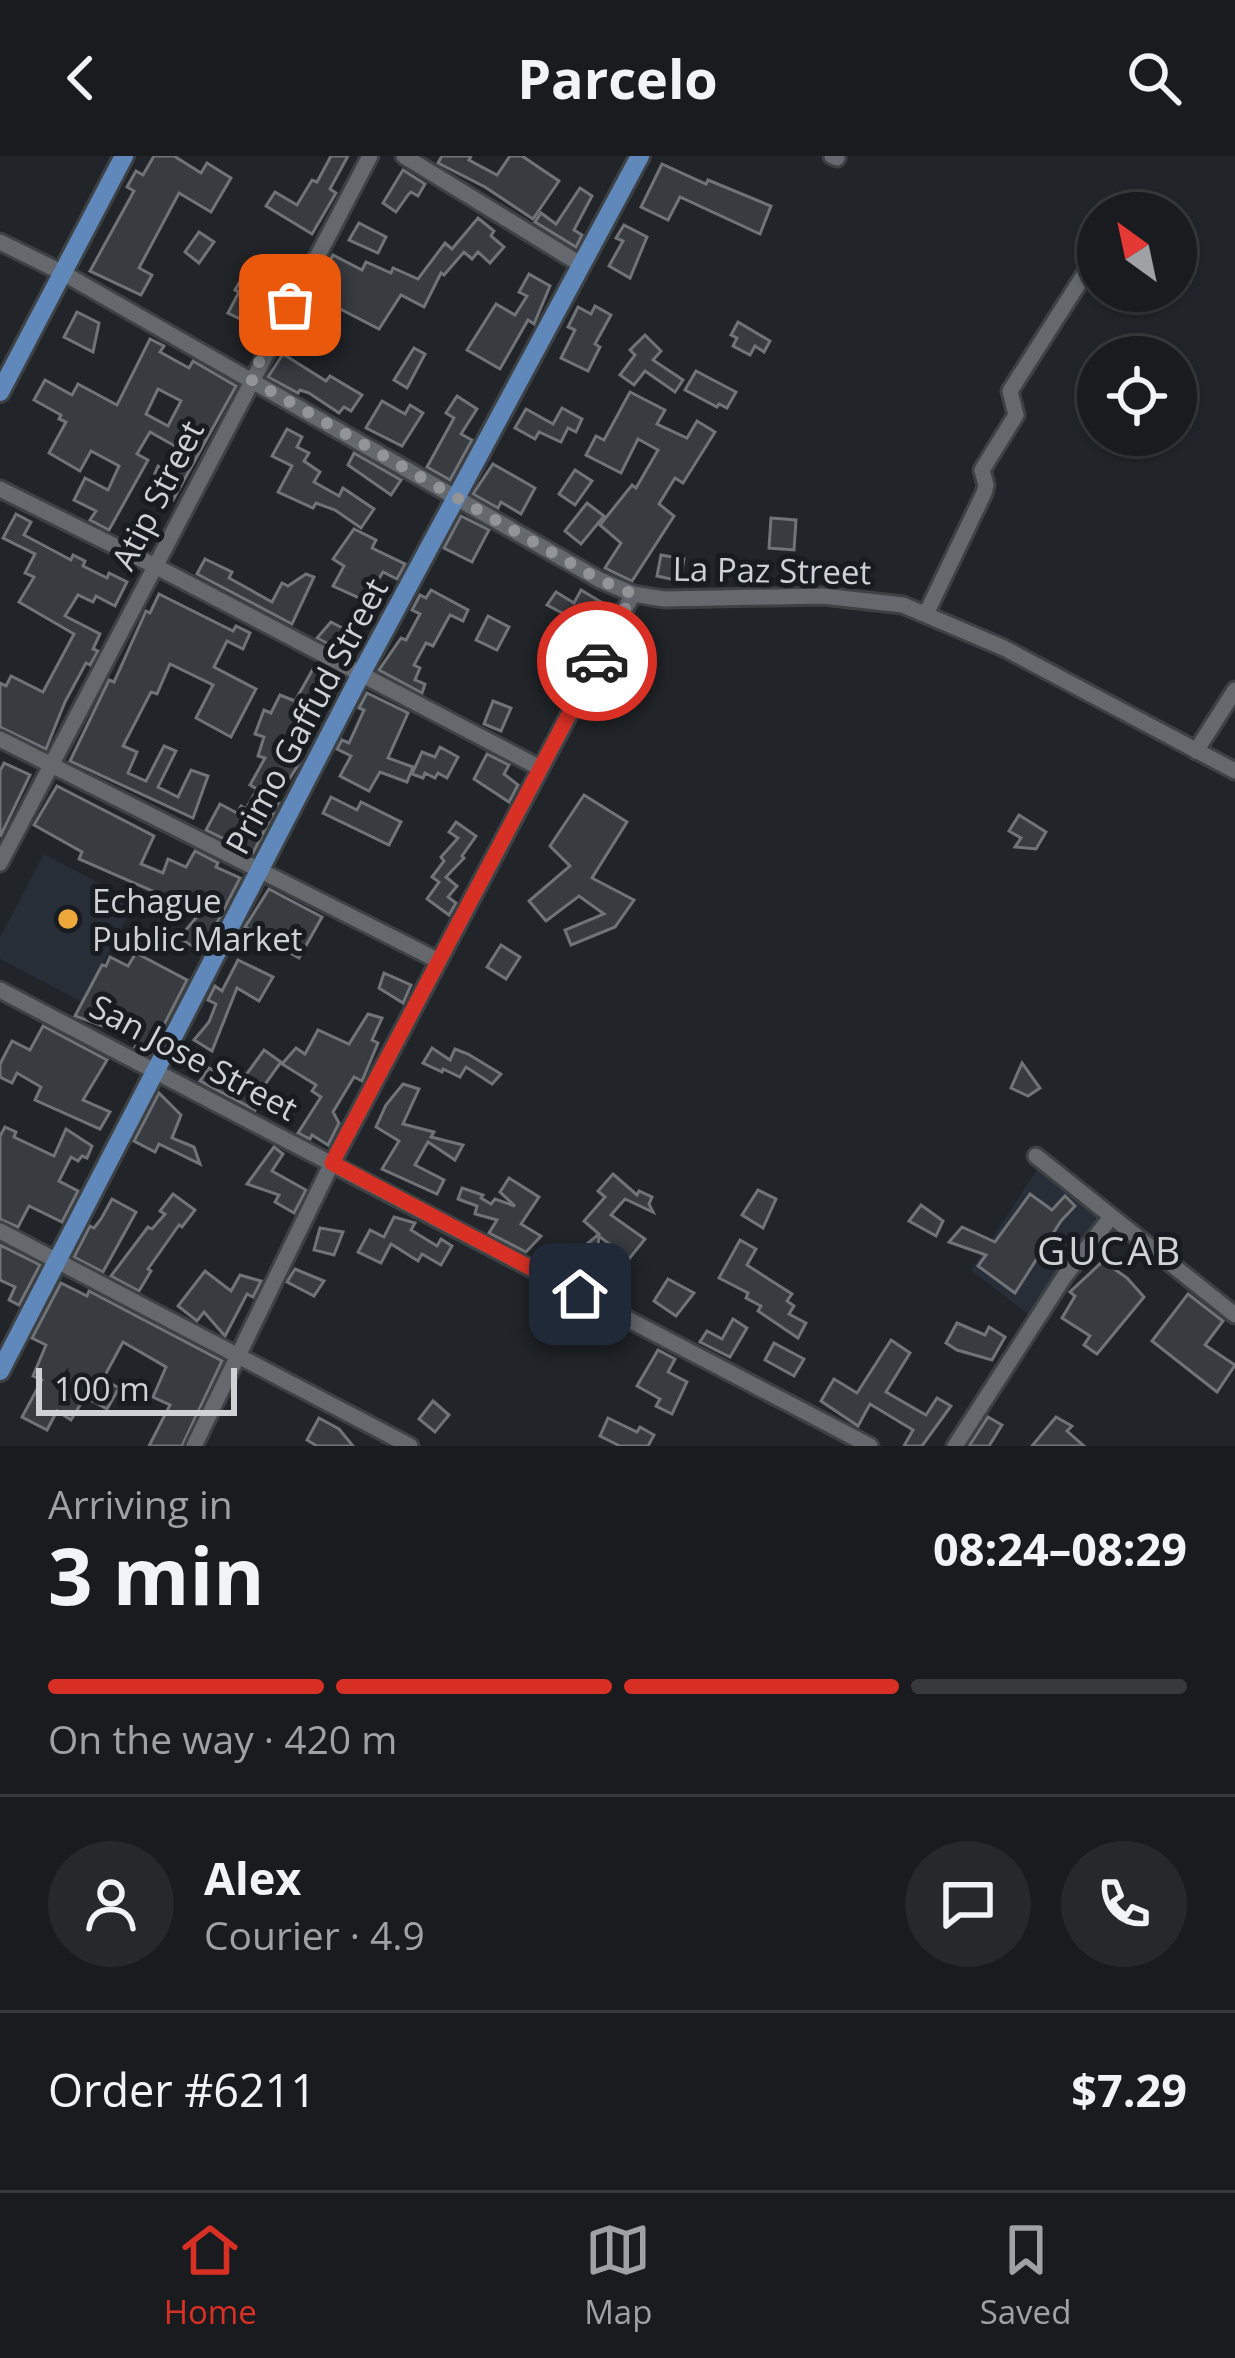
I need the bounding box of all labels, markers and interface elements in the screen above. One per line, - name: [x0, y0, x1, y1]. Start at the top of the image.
- text: Parcelo: [517, 41, 718, 115]
- icon: back: [48, 45, 114, 111]
- icon: search: [1121, 45, 1187, 111]
- north arrow: [1077, 192, 1197, 312]
- map controls: [1077, 192, 1197, 456]
- pin: [239, 254, 341, 356]
- icon: bag: [257, 272, 323, 338]
- button: locate: [1077, 336, 1197, 456]
- street label: Atip Street: [100, 413, 214, 577]
- street label: La Paz Street: [672, 546, 872, 594]
- street label: Primo Gaffud Street: [214, 570, 398, 862]
- courier: [537, 601, 657, 721]
- icon: car: [564, 628, 630, 694]
- place label: Echague Public Market: [92, 878, 302, 961]
- marker: Echague Public Market: [55, 906, 81, 932]
- street label: San Jose Street: [82, 983, 306, 1131]
- district label: GUCAB: [1037, 1223, 1183, 1276]
- pin: [529, 1243, 631, 1345]
- icon: home: [547, 1261, 613, 1327]
- scale bar: [36, 1362, 237, 1415]
- text: 100 m: [54, 1366, 150, 1411]
- text: Arriving in: [48, 1477, 233, 1530]
- text: 08:24–08:29: [933, 1518, 1187, 1579]
- text: 3 min: [48, 1522, 265, 1628]
- text: On the way · 420 m: [48, 1712, 397, 1765]
- button: person: [48, 1841, 174, 1967]
- button: chat: [905, 1841, 1031, 1967]
- button: phone: [1061, 1841, 1187, 1967]
- text: Alex: [204, 1847, 301, 1908]
- text: Courier · 4.9: [204, 1908, 425, 1961]
- text: Order #6211: [48, 2059, 316, 2120]
- text: $7.29: [1071, 2059, 1187, 2120]
- tab: Home: [164, 2217, 257, 2334]
- tab: Map: [584, 2217, 652, 2334]
- tab: Saved: [980, 2217, 1071, 2334]

